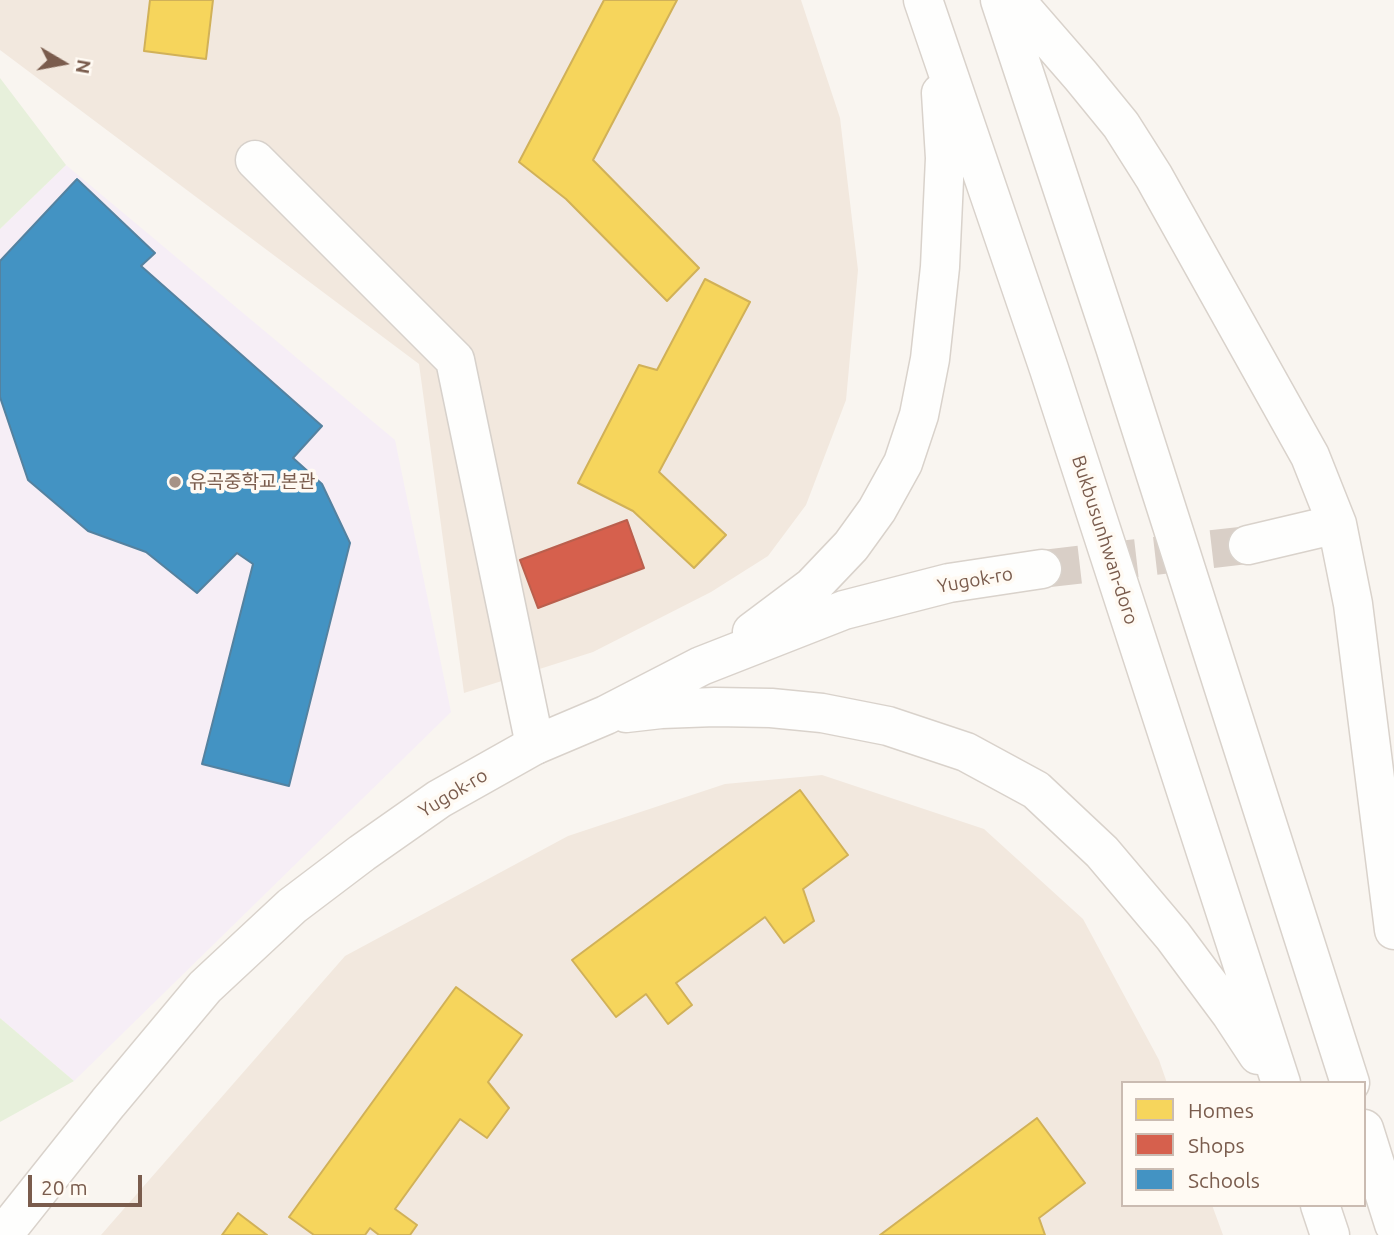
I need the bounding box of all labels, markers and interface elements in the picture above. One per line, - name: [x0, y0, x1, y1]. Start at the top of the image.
- north arrow: [28, 28, 98, 98]
- text: N: [72, 58, 96, 76]
- street label: Bukbusunhwan-doro: [1067, 452, 1143, 628]
- place label: 유곡중학교 본관: [189, 471, 316, 493]
- marker: 유곡중학교 본관: [167, 474, 183, 490]
- street label: Yugok-ro: [935, 562, 1015, 598]
- street label: Yugok-ro: [414, 764, 492, 822]
- legend: [1121, 1081, 1366, 1207]
- text: Homes: [1188, 1098, 1254, 1122]
- text: Shops: [1188, 1133, 1245, 1157]
- scale bar: [32, 1162, 145, 1206]
- text: Schools: [1188, 1168, 1260, 1192]
- text: 20 m: [41, 1175, 88, 1199]

